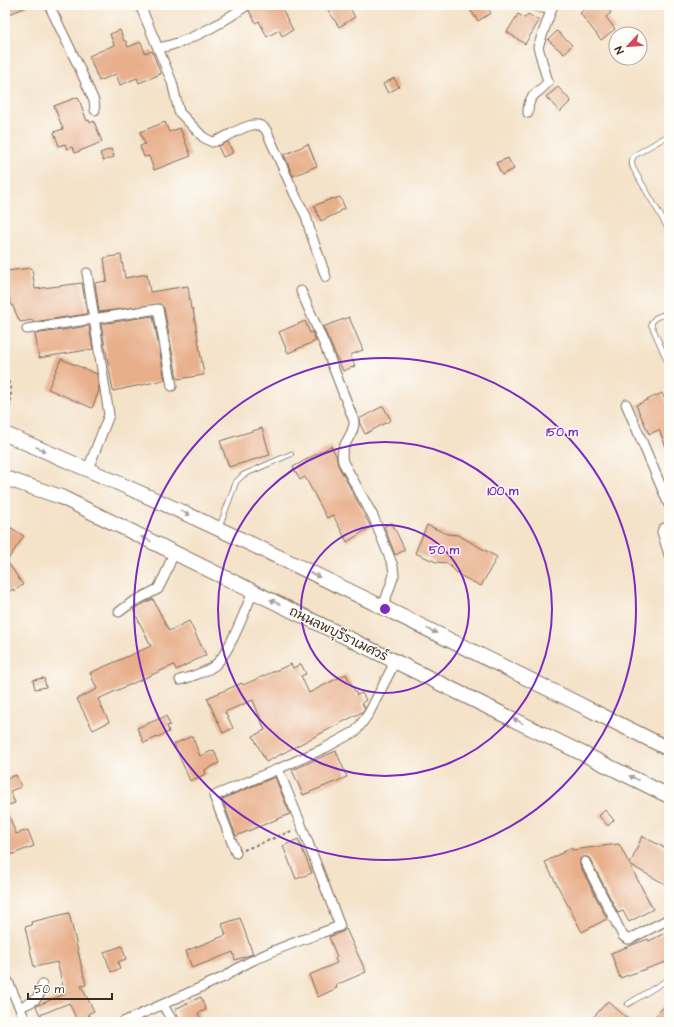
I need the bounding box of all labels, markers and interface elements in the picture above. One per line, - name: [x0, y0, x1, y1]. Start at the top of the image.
- north arrow: [608, 26, 648, 66]
- text: N: [611, 44, 628, 57]
- text: 150 m: [546, 424, 579, 441]
- one-way arrow: [35, 446, 47, 452]
- text: 100 m: [488, 483, 519, 500]
- one-way arrow: [180, 510, 191, 516]
- one-way arrow: [140, 536, 151, 542]
- text: 50 m: [429, 542, 460, 559]
- one-way arrow: [310, 572, 321, 578]
- one-way arrow: [269, 599, 281, 605]
- street label: ถนนลพบุรีราเมศวร์: [286, 601, 392, 666]
- centre of rings: [378, 602, 392, 616]
- one-way arrow: [427, 628, 438, 635]
- one-way arrow: [512, 718, 523, 724]
- one-way arrow: [628, 775, 640, 782]
- scale bar: [28, 975, 112, 1001]
- text: 50 m: [34, 981, 65, 998]

